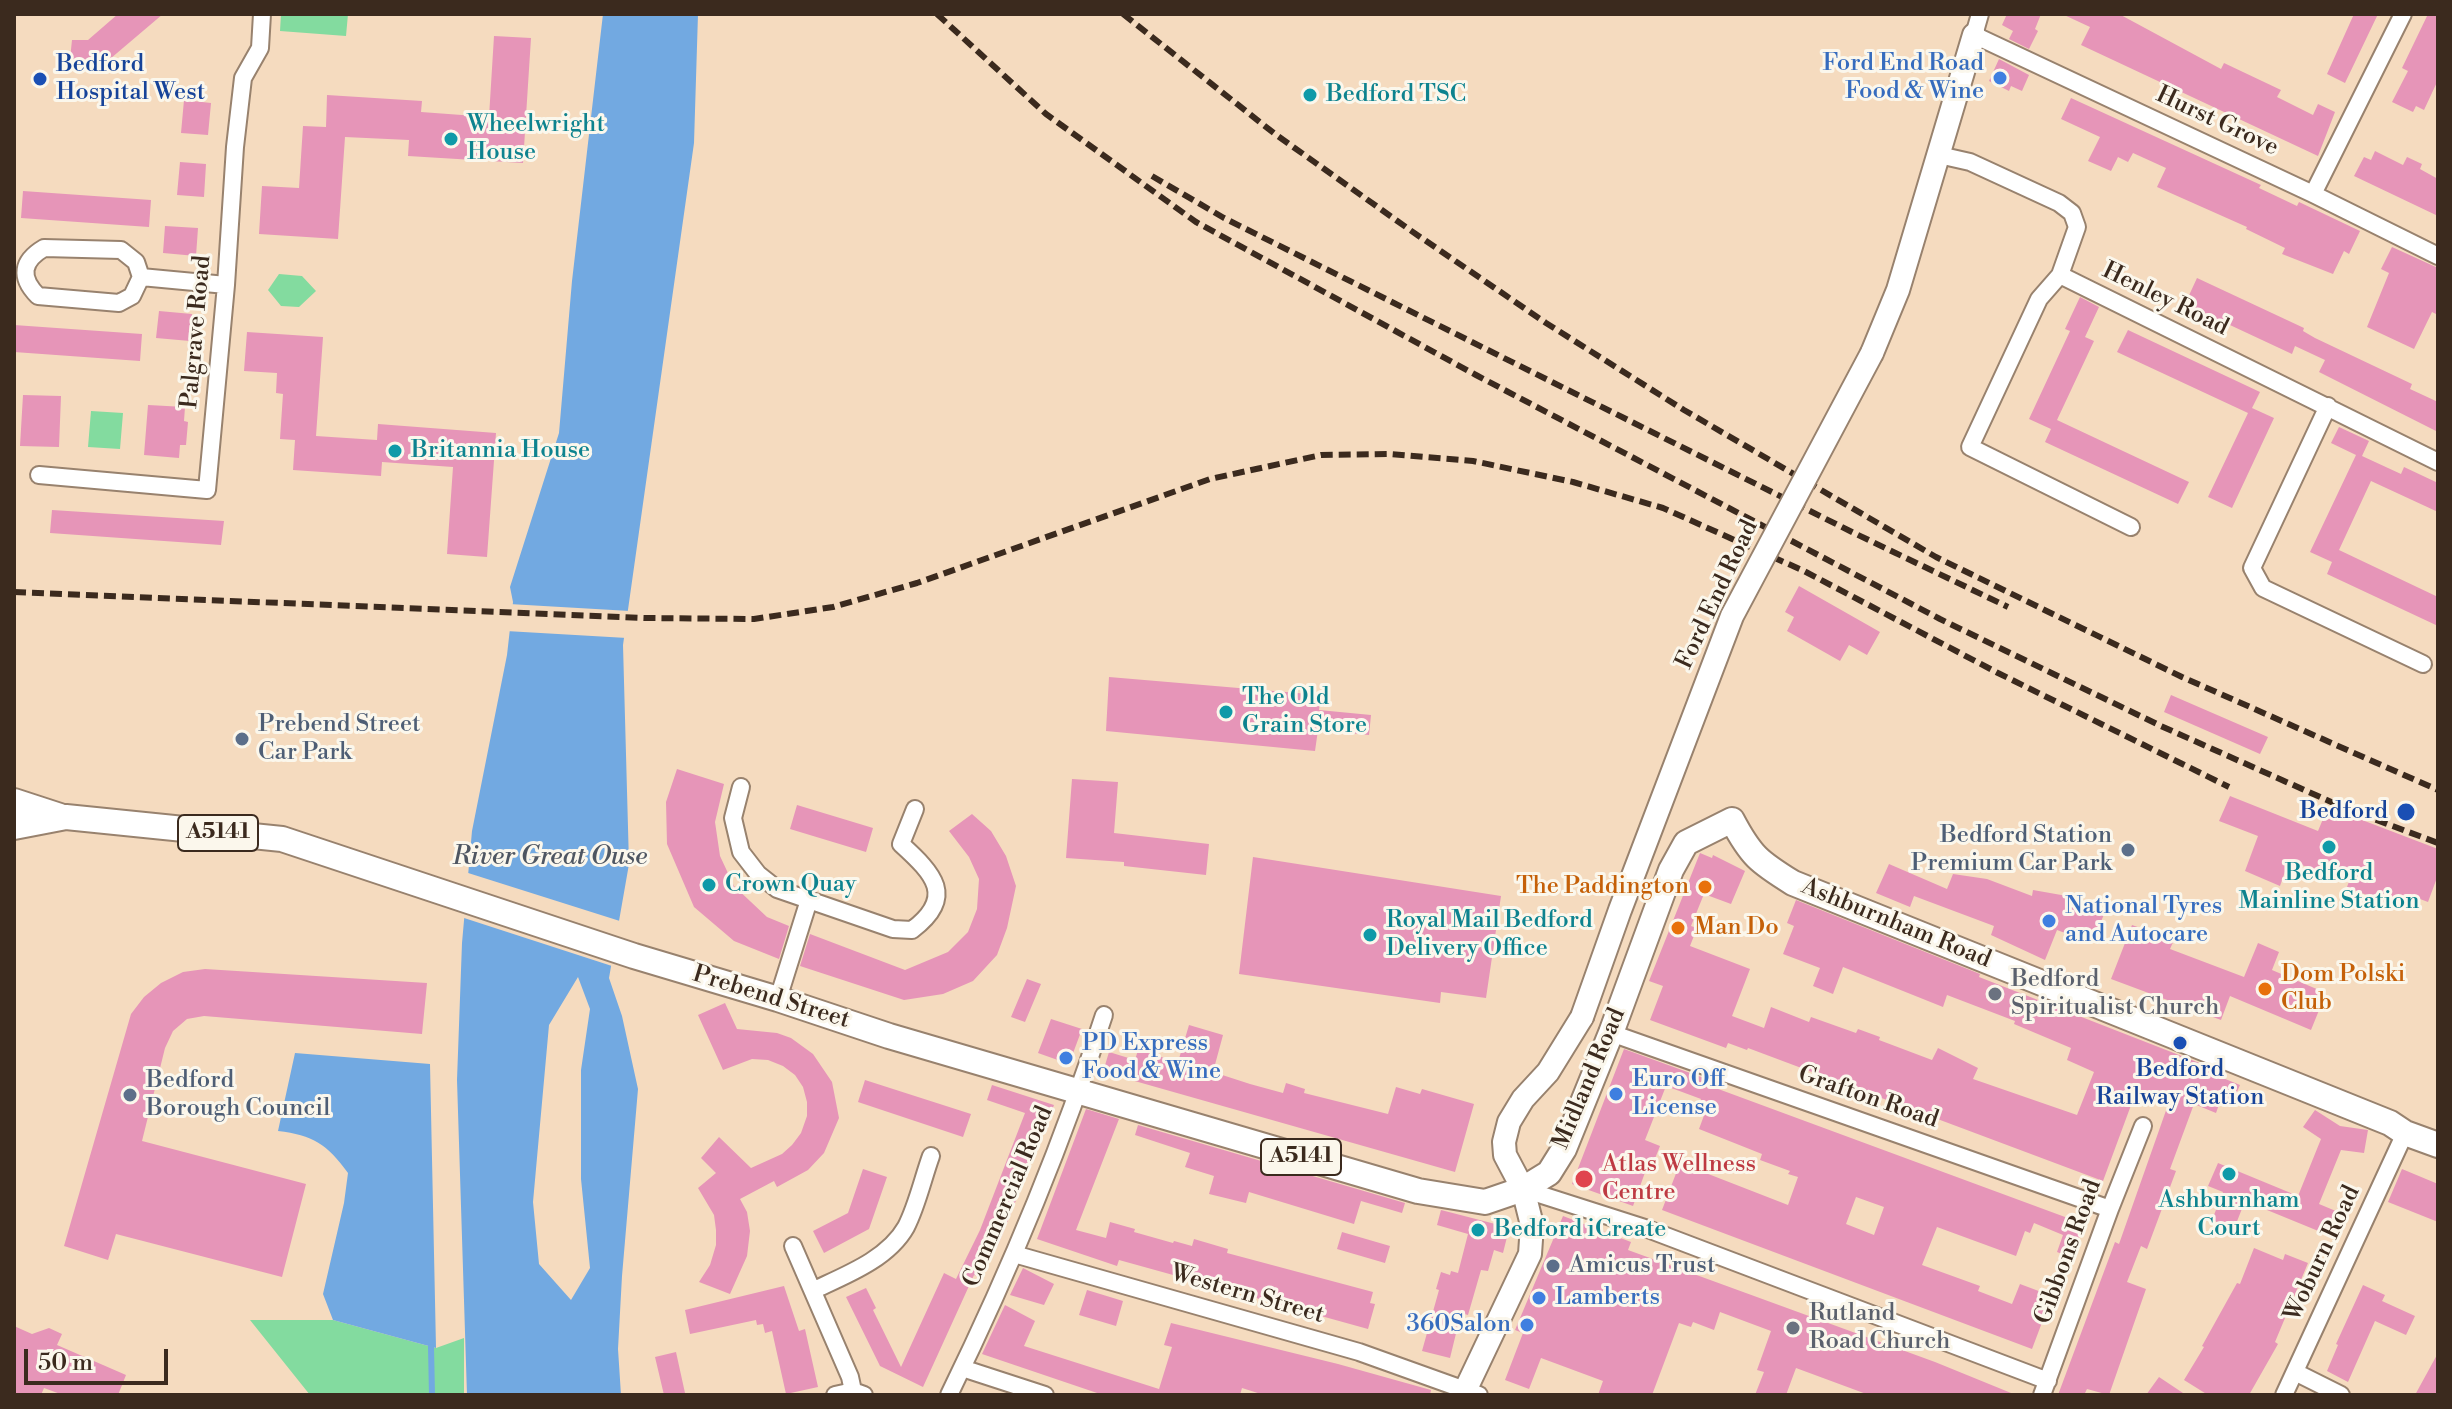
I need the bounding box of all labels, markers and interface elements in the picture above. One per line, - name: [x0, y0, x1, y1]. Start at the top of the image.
- place label: Ford End Road Food & Wine: [1823, 50, 1984, 106]
- place label: Bedford Hospital West: [56, 51, 205, 107]
- marker: Ford End Road Food & Wine: [1991, 69, 2009, 87]
- marker: Bedford Hospital West: [31, 70, 49, 88]
- place label: Bedford TSC: [1326, 81, 1466, 109]
- street label: Hurst Grove: [2151, 81, 2283, 163]
- marker: Bedford TSC: [1301, 86, 1319, 104]
- place label: Wheelwright House: [467, 111, 605, 167]
- marker: Wheelwright House: [442, 130, 460, 148]
- street label: Palgrave Road: [176, 254, 218, 410]
- street label: Henley Road: [2097, 257, 2233, 343]
- place label: Britannia House: [411, 437, 590, 465]
- marker: Britannia House: [386, 442, 404, 460]
- street label: Ford End Road: [1671, 516, 1765, 674]
- place label: The Old Grain Store: [1242, 684, 1367, 740]
- marker: The Old Grain Store: [1217, 703, 1235, 721]
- place label: Prebend Street Car Park: [258, 711, 421, 767]
- marker: Prebend Street Car Park: [233, 730, 251, 748]
- place label: Bedford: [2300, 798, 2388, 826]
- marker: Bedford: [2395, 801, 2417, 823]
- road number: A5141: [178, 815, 258, 851]
- place label: Bedford Station Premium Car Park: [1911, 822, 2112, 878]
- marker: Bedford Mainline Station: [2320, 838, 2338, 856]
- marker: Bedford Station Premium Car Park: [2119, 841, 2137, 859]
- water label: River Great Ouse: [453, 842, 647, 874]
- place label: Bedford Mainline Station: [2239, 860, 2419, 916]
- place label: Crown Quay: [725, 871, 856, 899]
- place label: The Paddington: [1516, 873, 1689, 901]
- street label: Ashburnham Road: [1797, 873, 1995, 975]
- marker: Crown Quay: [700, 876, 718, 894]
- marker: The Paddington: [1696, 878, 1714, 896]
- place label: National Tyres and Autocare: [2065, 893, 2222, 949]
- place label: Royal Mail Bedford Delivery Office: [1386, 907, 1593, 963]
- marker: National Tyres and Autocare: [2040, 912, 2058, 930]
- place label: Man Do: [1694, 914, 1779, 942]
- marker: Man Do: [1669, 919, 1687, 937]
- marker: Royal Mail Bedford Delivery Office: [1361, 926, 1379, 944]
- street label: Prebend Street: [689, 960, 853, 1036]
- place label: Dom Polski Club: [2281, 961, 2405, 1017]
- place label: Bedford Spiritualist Church: [2011, 966, 2219, 1022]
- marker: Dom Polski Club: [2256, 980, 2274, 998]
- marker: Bedford Spiritualist Church: [1986, 985, 2004, 1003]
- street label: Midland Road: [1547, 1004, 1633, 1154]
- place label: PD Express Food & Wine: [1082, 1030, 1221, 1086]
- marker: Bedford Railway Station: [2171, 1034, 2189, 1052]
- marker: PD Express Food & Wine: [1057, 1049, 1075, 1067]
- place label: Bedford Railway Station: [2096, 1056, 2264, 1112]
- street label: Grafton Road: [1794, 1061, 1942, 1135]
- place label: Euro Off License: [1632, 1066, 1725, 1122]
- place label: Bedford Borough Council: [146, 1067, 330, 1123]
- marker: Euro Off License: [1607, 1085, 1625, 1103]
- marker: Bedford Borough Council: [121, 1086, 139, 1104]
- street label: Commercial Road: [958, 1102, 1060, 1292]
- road number: A5141: [1261, 1139, 1341, 1175]
- place label: Atlas Wellness Centre: [1602, 1151, 1756, 1207]
- marker: Ashburnham Court: [2220, 1165, 2238, 1183]
- marker: Atlas Wellness Centre: [1573, 1168, 1595, 1190]
- street label: Gibbons Road: [2029, 1176, 2109, 1328]
- street label: Woburn Road: [2279, 1181, 2367, 1327]
- place label: Ashburnham Court: [2158, 1187, 2300, 1243]
- place label: Bedford iCreate: [1494, 1216, 1666, 1244]
- marker: Bedford iCreate: [1469, 1221, 1487, 1239]
- place label: Amicus Trust: [1569, 1252, 1715, 1280]
- marker: Amicus Trust: [1544, 1257, 1562, 1275]
- street label: Western Street: [1167, 1259, 1327, 1331]
- place label: Lamberts: [1555, 1284, 1660, 1312]
- marker: Lamberts: [1530, 1289, 1548, 1307]
- place label: Rutland Road Church: [1809, 1300, 1950, 1356]
- place label: 360Salon: [1406, 1311, 1511, 1339]
- marker: 360Salon: [1518, 1316, 1536, 1334]
- marker: Rutland Road Church: [1784, 1319, 1802, 1337]
- scale bar: [28, 1333, 172, 1383]
- text: 50 m: [38, 1348, 93, 1378]

